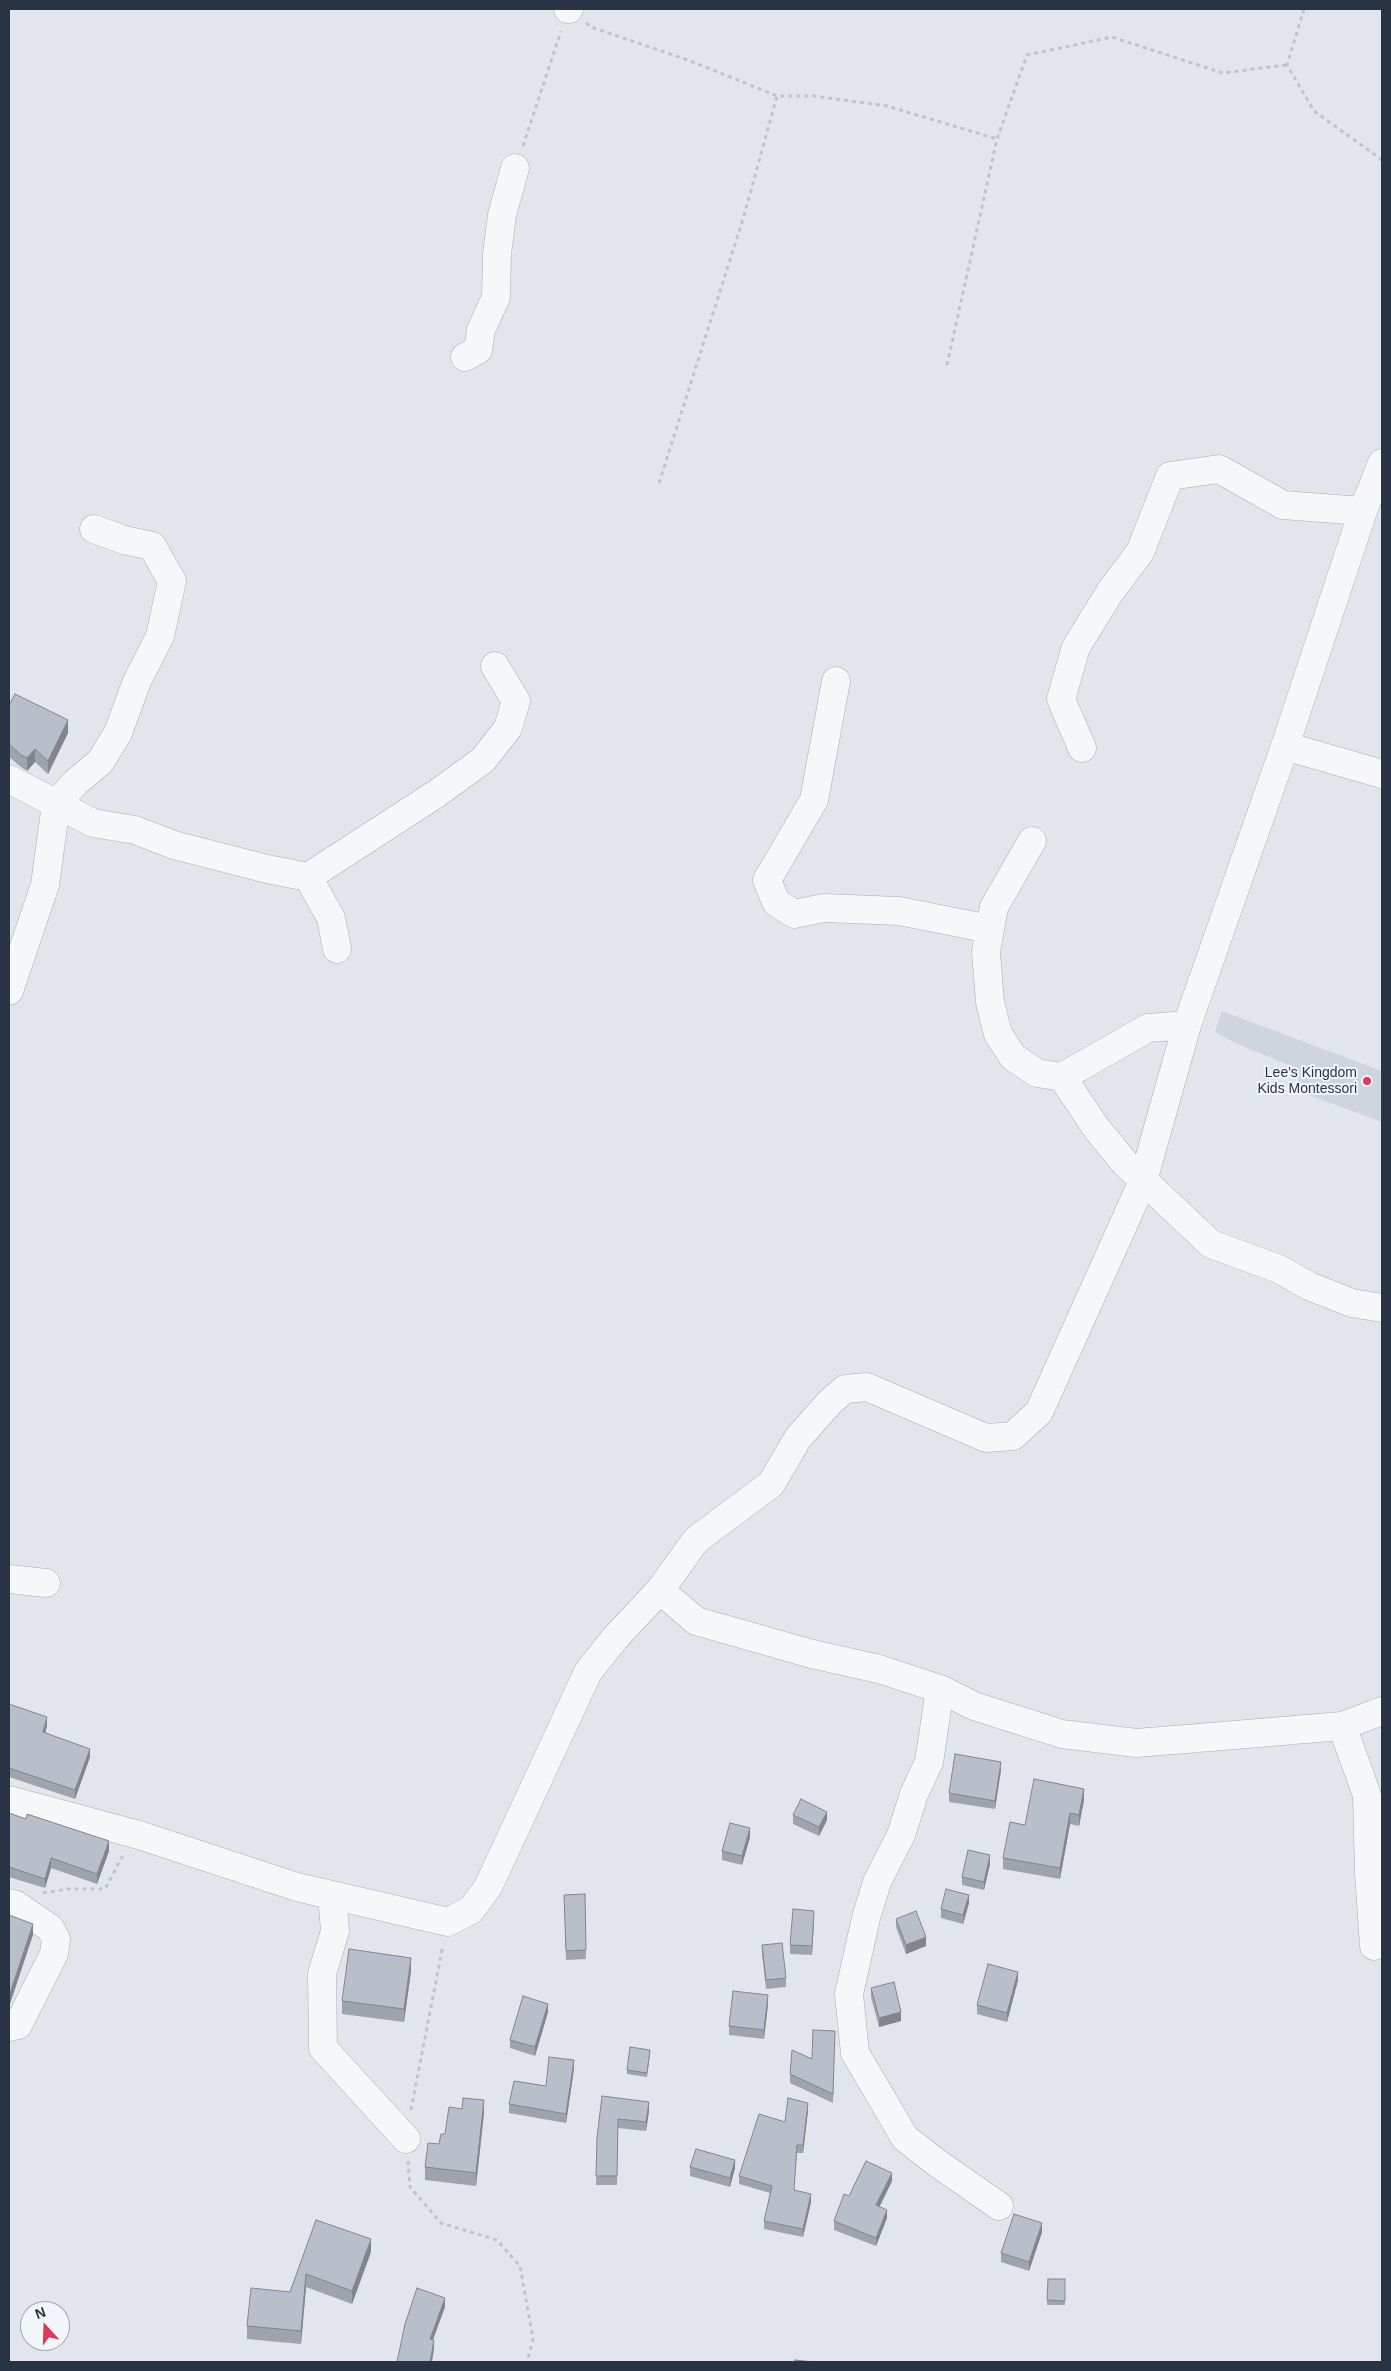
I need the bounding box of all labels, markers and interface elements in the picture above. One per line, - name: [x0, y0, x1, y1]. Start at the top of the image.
- place label: Lee's Kingdom Kids Montessori: [1257, 1065, 1357, 1098]
- marker: Lee's Kingdom Kids Montessori: [1361, 1075, 1373, 1087]
- north arrow: [20, 2301, 70, 2351]
- text: N: [33, 2304, 48, 2322]

